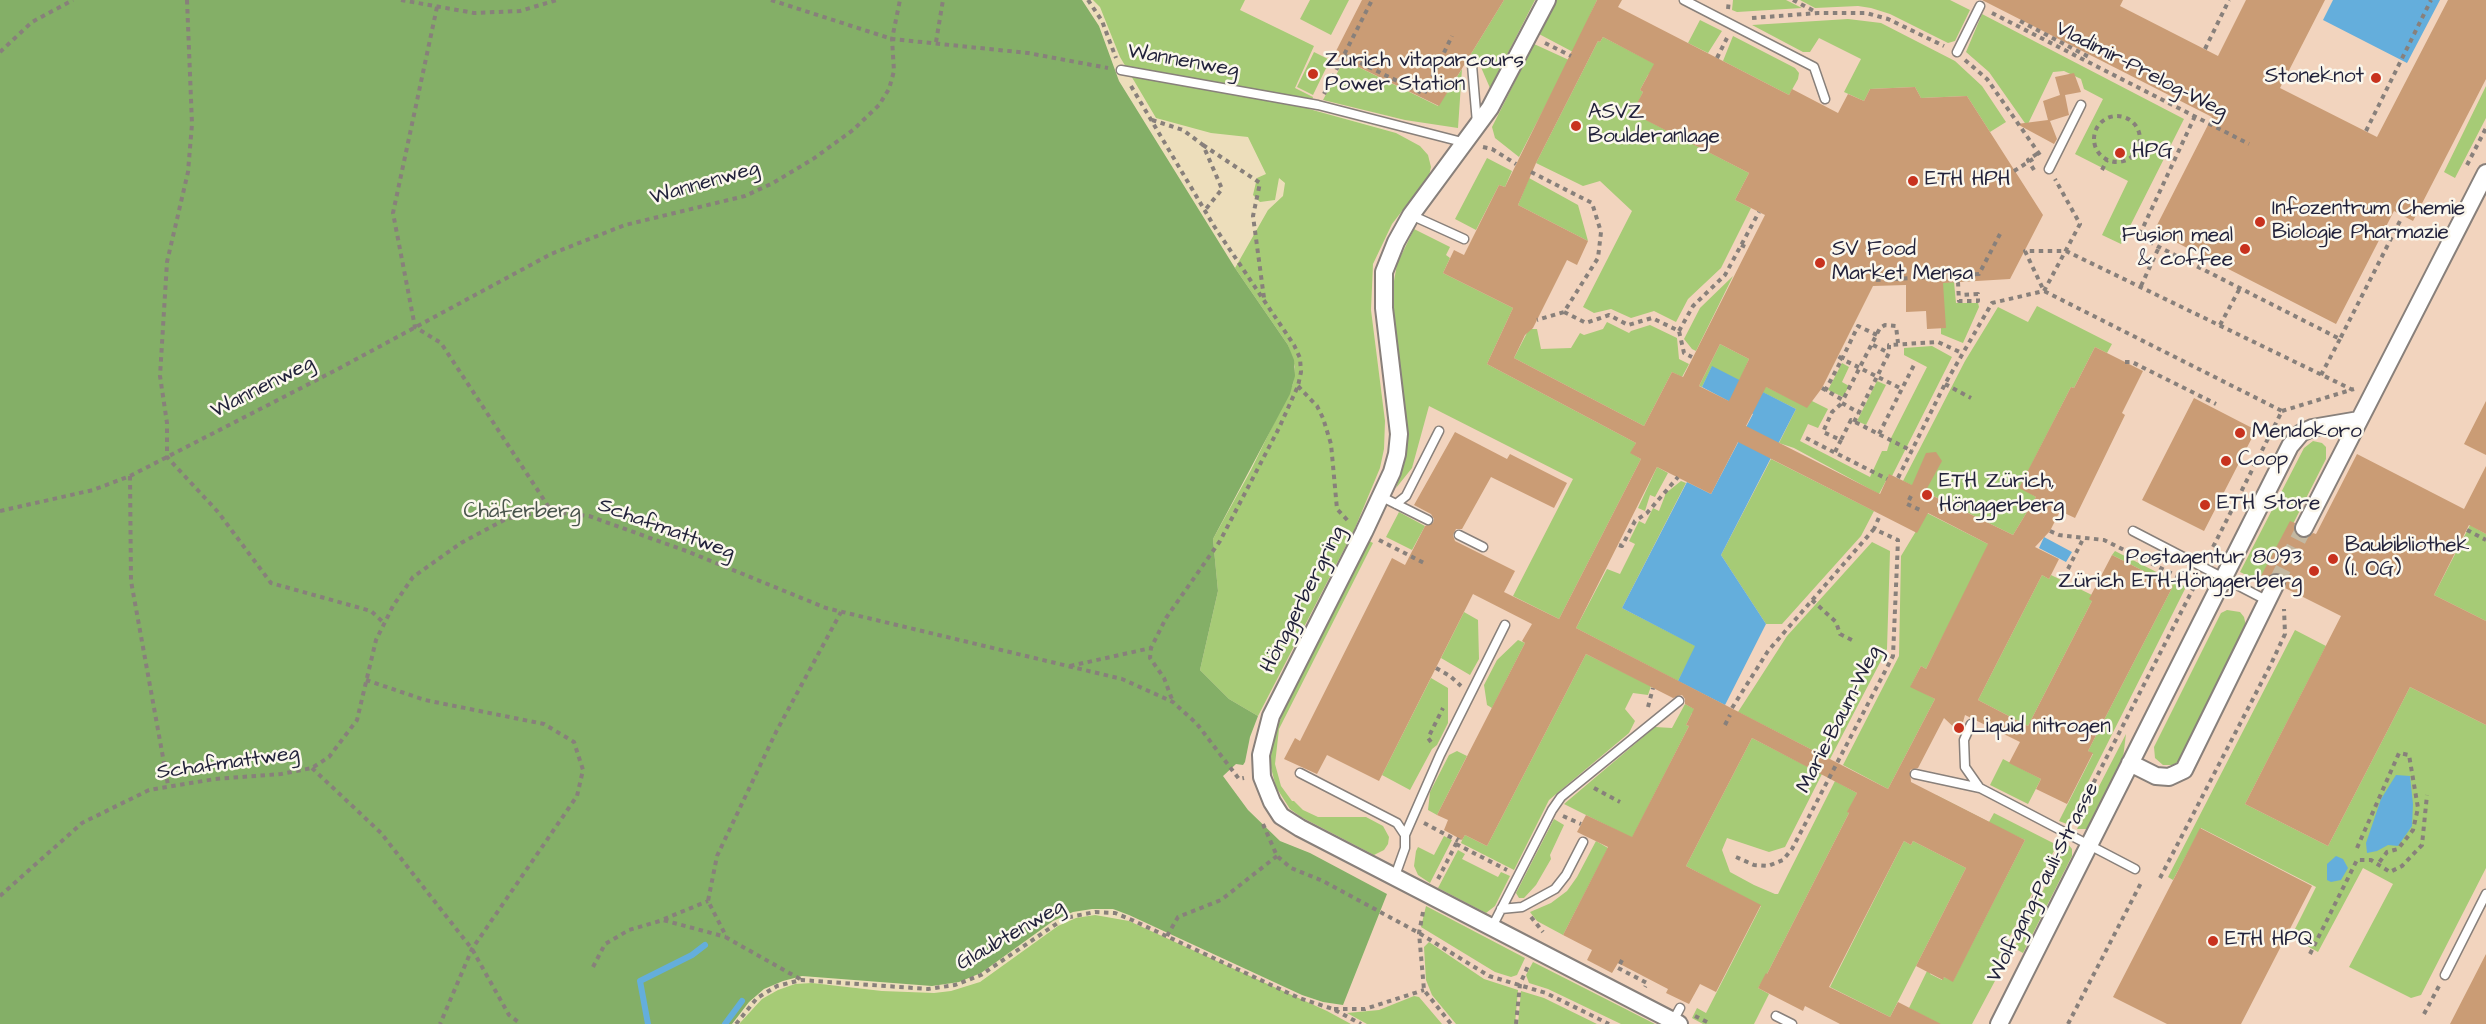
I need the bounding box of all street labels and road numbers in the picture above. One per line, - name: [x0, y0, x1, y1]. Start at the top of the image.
- street label: Vladimir-Prelog-Weg: [2051, 17, 2231, 125]
- street label: Wannenweg: [1125, 40, 1241, 84]
- street label: Wannenweg: [647, 156, 763, 212]
- street label: Wannenweg: [207, 351, 319, 425]
- street label: Schafmattweg: [594, 494, 738, 566]
- street label: Hönggerbergring: [1256, 522, 1352, 678]
- street label: Marie-Baum-Weg: [1792, 642, 1888, 798]
- street label: Schafmattweg: [155, 742, 301, 786]
- street label: Wolfgang-Pauli-Strasse: [1983, 779, 2105, 987]
- street label: Glaubtenweg: [953, 895, 1069, 977]

